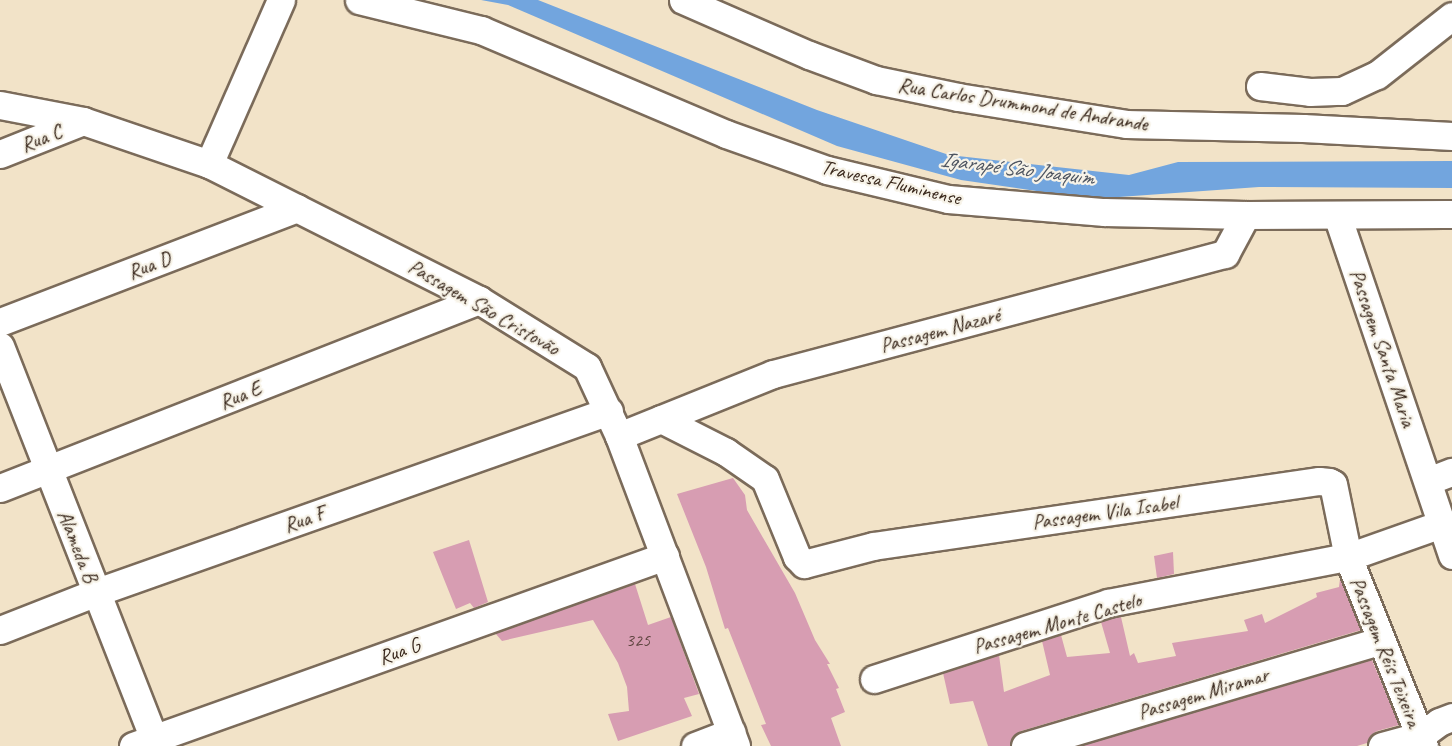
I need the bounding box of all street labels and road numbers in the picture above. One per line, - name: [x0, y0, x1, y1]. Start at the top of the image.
- street label: Rua Carlos Drummond de Andrande: [896, 72, 1150, 136]
- street label: Rua C: [17, 118, 65, 158]
- street label: Travessa Fluminense: [818, 154, 964, 210]
- street label: Rua D: [124, 245, 174, 285]
- street label: Passagem São Cristovão: [404, 253, 564, 361]
- street label: Passagem Santa Maria: [1344, 266, 1422, 430]
- street label: Passagem Nazaré: [877, 302, 1003, 358]
- street label: Rua E: [215, 375, 265, 415]
- street label: Passagem Vila Isabel: [1030, 489, 1180, 535]
- street label: Rua F: [280, 500, 328, 538]
- street label: Alameda B: [52, 506, 104, 586]
- street label: Passagem Réis Teixeira: [1345, 574, 1427, 730]
- street label: Passagem Monte Castelo: [970, 587, 1144, 659]
- street label: Rua G: [375, 632, 423, 670]
- street label: Passagem Miramar: [1134, 661, 1272, 725]

